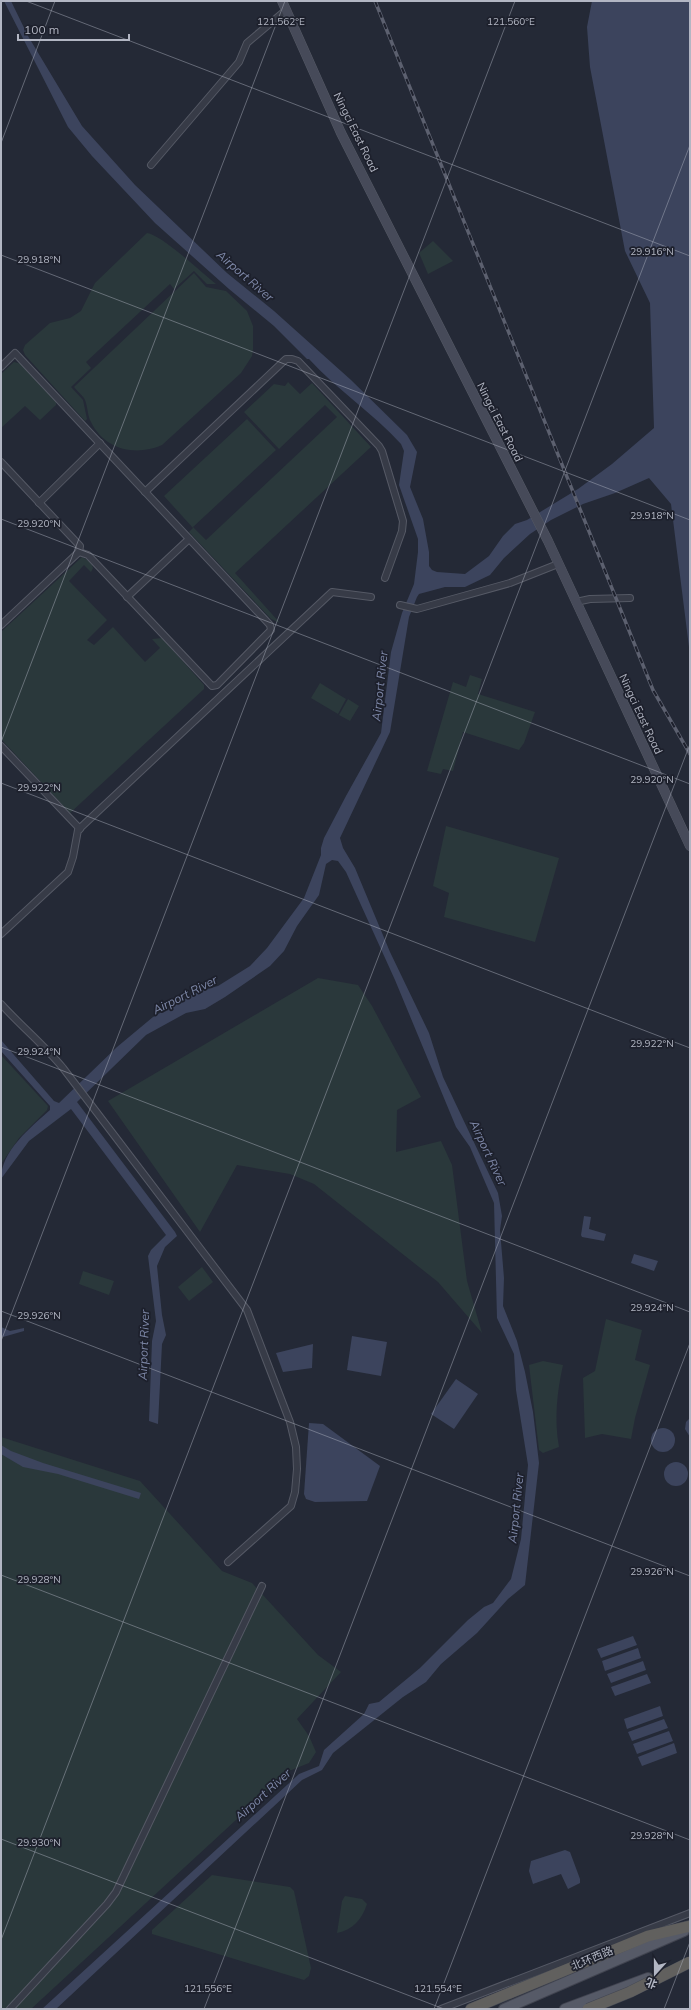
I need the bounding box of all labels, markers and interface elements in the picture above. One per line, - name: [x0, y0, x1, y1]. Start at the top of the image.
- text: 121.562°E: [257, 15, 305, 28]
- text: 121.560°E: [487, 15, 535, 28]
- scale bar: [18, 16, 129, 42]
- text: 100 m: [24, 22, 59, 37]
- street label: Ningci East Road: [331, 90, 381, 174]
- text: 29.916°N: [630, 245, 674, 258]
- water label: Airport River: [213, 246, 277, 305]
- text: 29.918°N: [17, 253, 61, 266]
- street label: Ningci East Road: [474, 380, 526, 464]
- text: 29.918°N: [630, 509, 674, 522]
- text: 29.920°N: [17, 517, 61, 530]
- water label: Airport River: [368, 650, 391, 723]
- street label: Ningci East Road: [616, 672, 666, 756]
- text: 29.920°N: [630, 773, 674, 786]
- text: 29.922°N: [17, 781, 61, 794]
- water label: Airport River: [149, 972, 220, 1018]
- text: 29.922°N: [630, 1037, 674, 1050]
- text: 29.924°N: [17, 1045, 61, 1058]
- water label: Airport River: [466, 1117, 510, 1188]
- text: 29.924°N: [630, 1301, 674, 1314]
- text: 29.926°N: [17, 1309, 61, 1322]
- water label: Airport River: [135, 1309, 152, 1381]
- water label: Airport River: [504, 1472, 527, 1545]
- text: 29.926°N: [630, 1565, 674, 1578]
- text: 29.928°N: [17, 1573, 61, 1586]
- water label: Airport River: [231, 1765, 294, 1824]
- text: 29.928°N: [630, 1829, 674, 1842]
- text: 29.930°N: [17, 1836, 61, 1849]
- street label: 北环西路: [569, 1943, 615, 1973]
- north arrow: [635, 1954, 675, 1994]
- text: 北: [644, 1975, 659, 1992]
- text: 121.556°E: [184, 1982, 232, 1995]
- text: 121.554°E: [414, 1982, 462, 1995]

